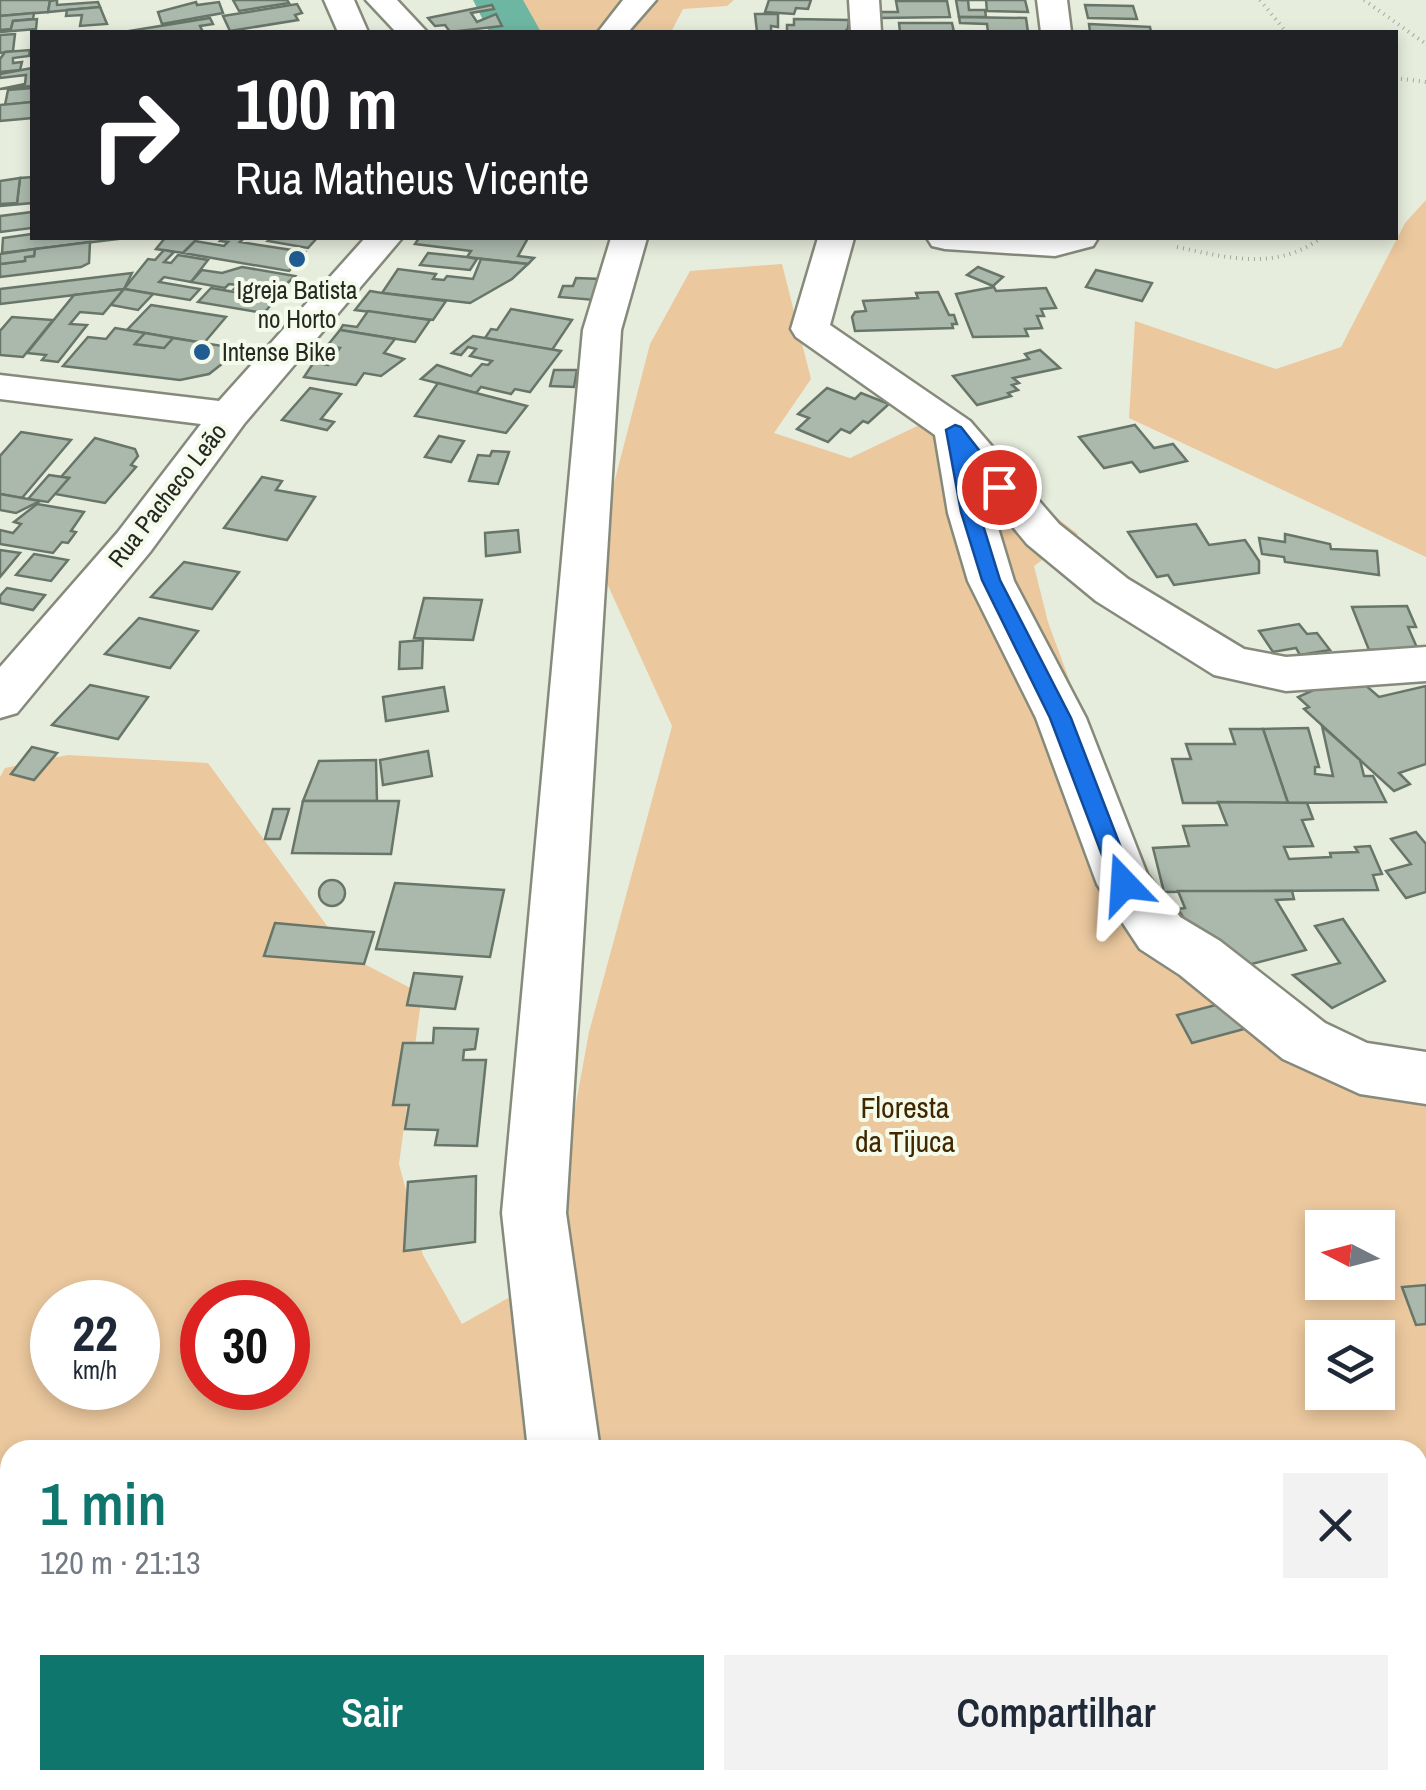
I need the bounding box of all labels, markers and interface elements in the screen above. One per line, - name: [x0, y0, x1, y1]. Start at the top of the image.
- text: 100 m: [235, 57, 398, 151]
- icon: right: [70, 70, 200, 200]
- text: Rua Matheus Vicente: [235, 147, 589, 208]
- marker: Igreja Batista no Horto: [286, 248, 308, 270]
- place label: Igreja Batista no Horto: [237, 273, 358, 336]
- place label: Intense Bike: [222, 335, 336, 369]
- marker: Intense Bike: [191, 341, 213, 363]
- street label: Rua Pacheco Leão: [100, 416, 234, 574]
- pin: [957, 445, 1042, 530]
- icon: arrive: [972, 460, 1027, 515]
- position arrow: [1072, 832, 1176, 936]
- park label: Floresta da Tijuca: [855, 1087, 955, 1161]
- north arrow: [1305, 1210, 1395, 1300]
- map controls: [1305, 1210, 1395, 1410]
- speed limit sign: 30: [180, 1280, 310, 1410]
- text: 22: [72, 1299, 118, 1367]
- button: layers: [1305, 1320, 1395, 1410]
- text: km/h: [73, 1353, 117, 1387]
- text: 1 min: [40, 1463, 167, 1544]
- button: close: [1283, 1473, 1388, 1578]
- text: 120 m · 21:13: [40, 1541, 200, 1584]
- button: Sair: [40, 1655, 704, 1770]
- button: Compartilhar: [724, 1655, 1388, 1770]

